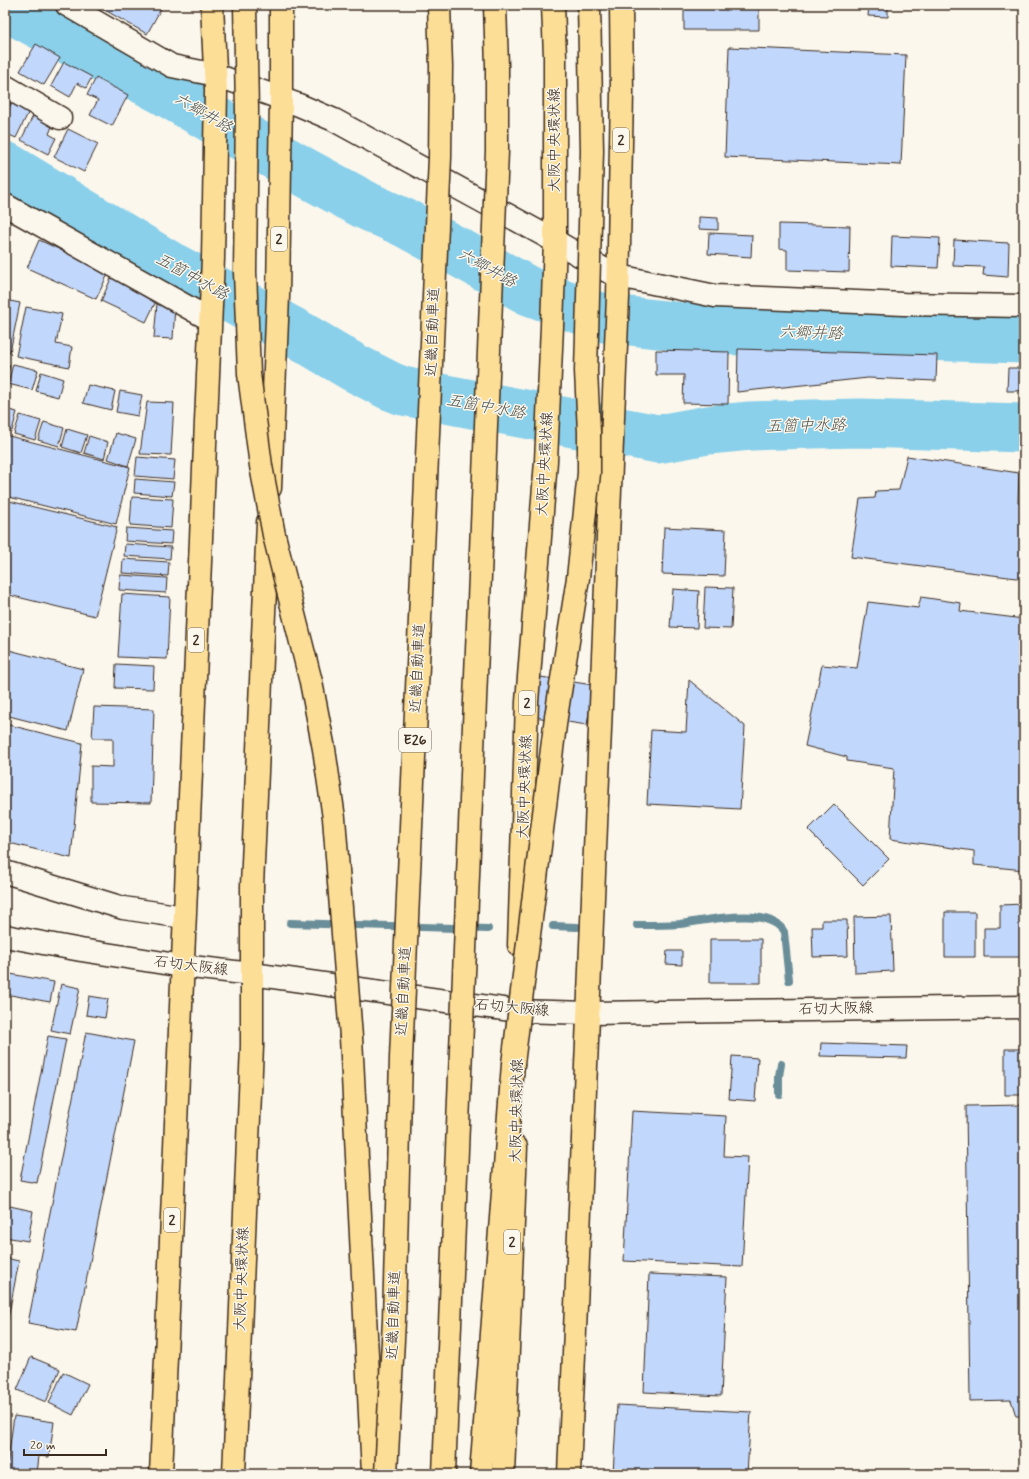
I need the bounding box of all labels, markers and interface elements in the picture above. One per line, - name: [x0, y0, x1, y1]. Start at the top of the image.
- street label: 大阪中央環状線: [545, 87, 565, 193]
- water label: 六郷井路: [170, 88, 237, 139]
- road number: 2: [613, 128, 629, 152]
- road number: 2: [271, 227, 287, 251]
- water label: 六郷井路: [454, 243, 521, 293]
- water label: 五箇中水路: [152, 248, 233, 306]
- street label: 近畿自動車道: [421, 287, 445, 377]
- water label: 六郷井路: [779, 321, 844, 345]
- water label: 五箇中水路: [445, 390, 528, 424]
- street label: 大阪中央環状線: [532, 411, 558, 517]
- water label: 五箇中水路: [766, 415, 847, 437]
- street label: 近畿自動車道: [406, 623, 430, 713]
- road number: 2: [188, 628, 204, 652]
- road number: 2: [519, 691, 535, 715]
- road number: E26: [399, 728, 431, 752]
- street label: 大阪中央環状線: [513, 734, 537, 840]
- street label: 近畿自動車道: [392, 946, 416, 1036]
- street label: 石切大阪線: [153, 952, 229, 980]
- street label: 石切大阪線: [474, 995, 550, 1021]
- street label: 石切大阪線: [798, 998, 874, 1020]
- street label: 大阪中央環状線: [506, 1058, 528, 1164]
- road number: 2: [164, 1208, 180, 1232]
- street label: 大阪中央環状線: [230, 1226, 254, 1332]
- road number: 2: [504, 1230, 520, 1254]
- street label: 近畿自動車道: [382, 1270, 406, 1360]
- scale bar: [24, 1431, 106, 1457]
- text: 20 m: [30, 1438, 56, 1454]

